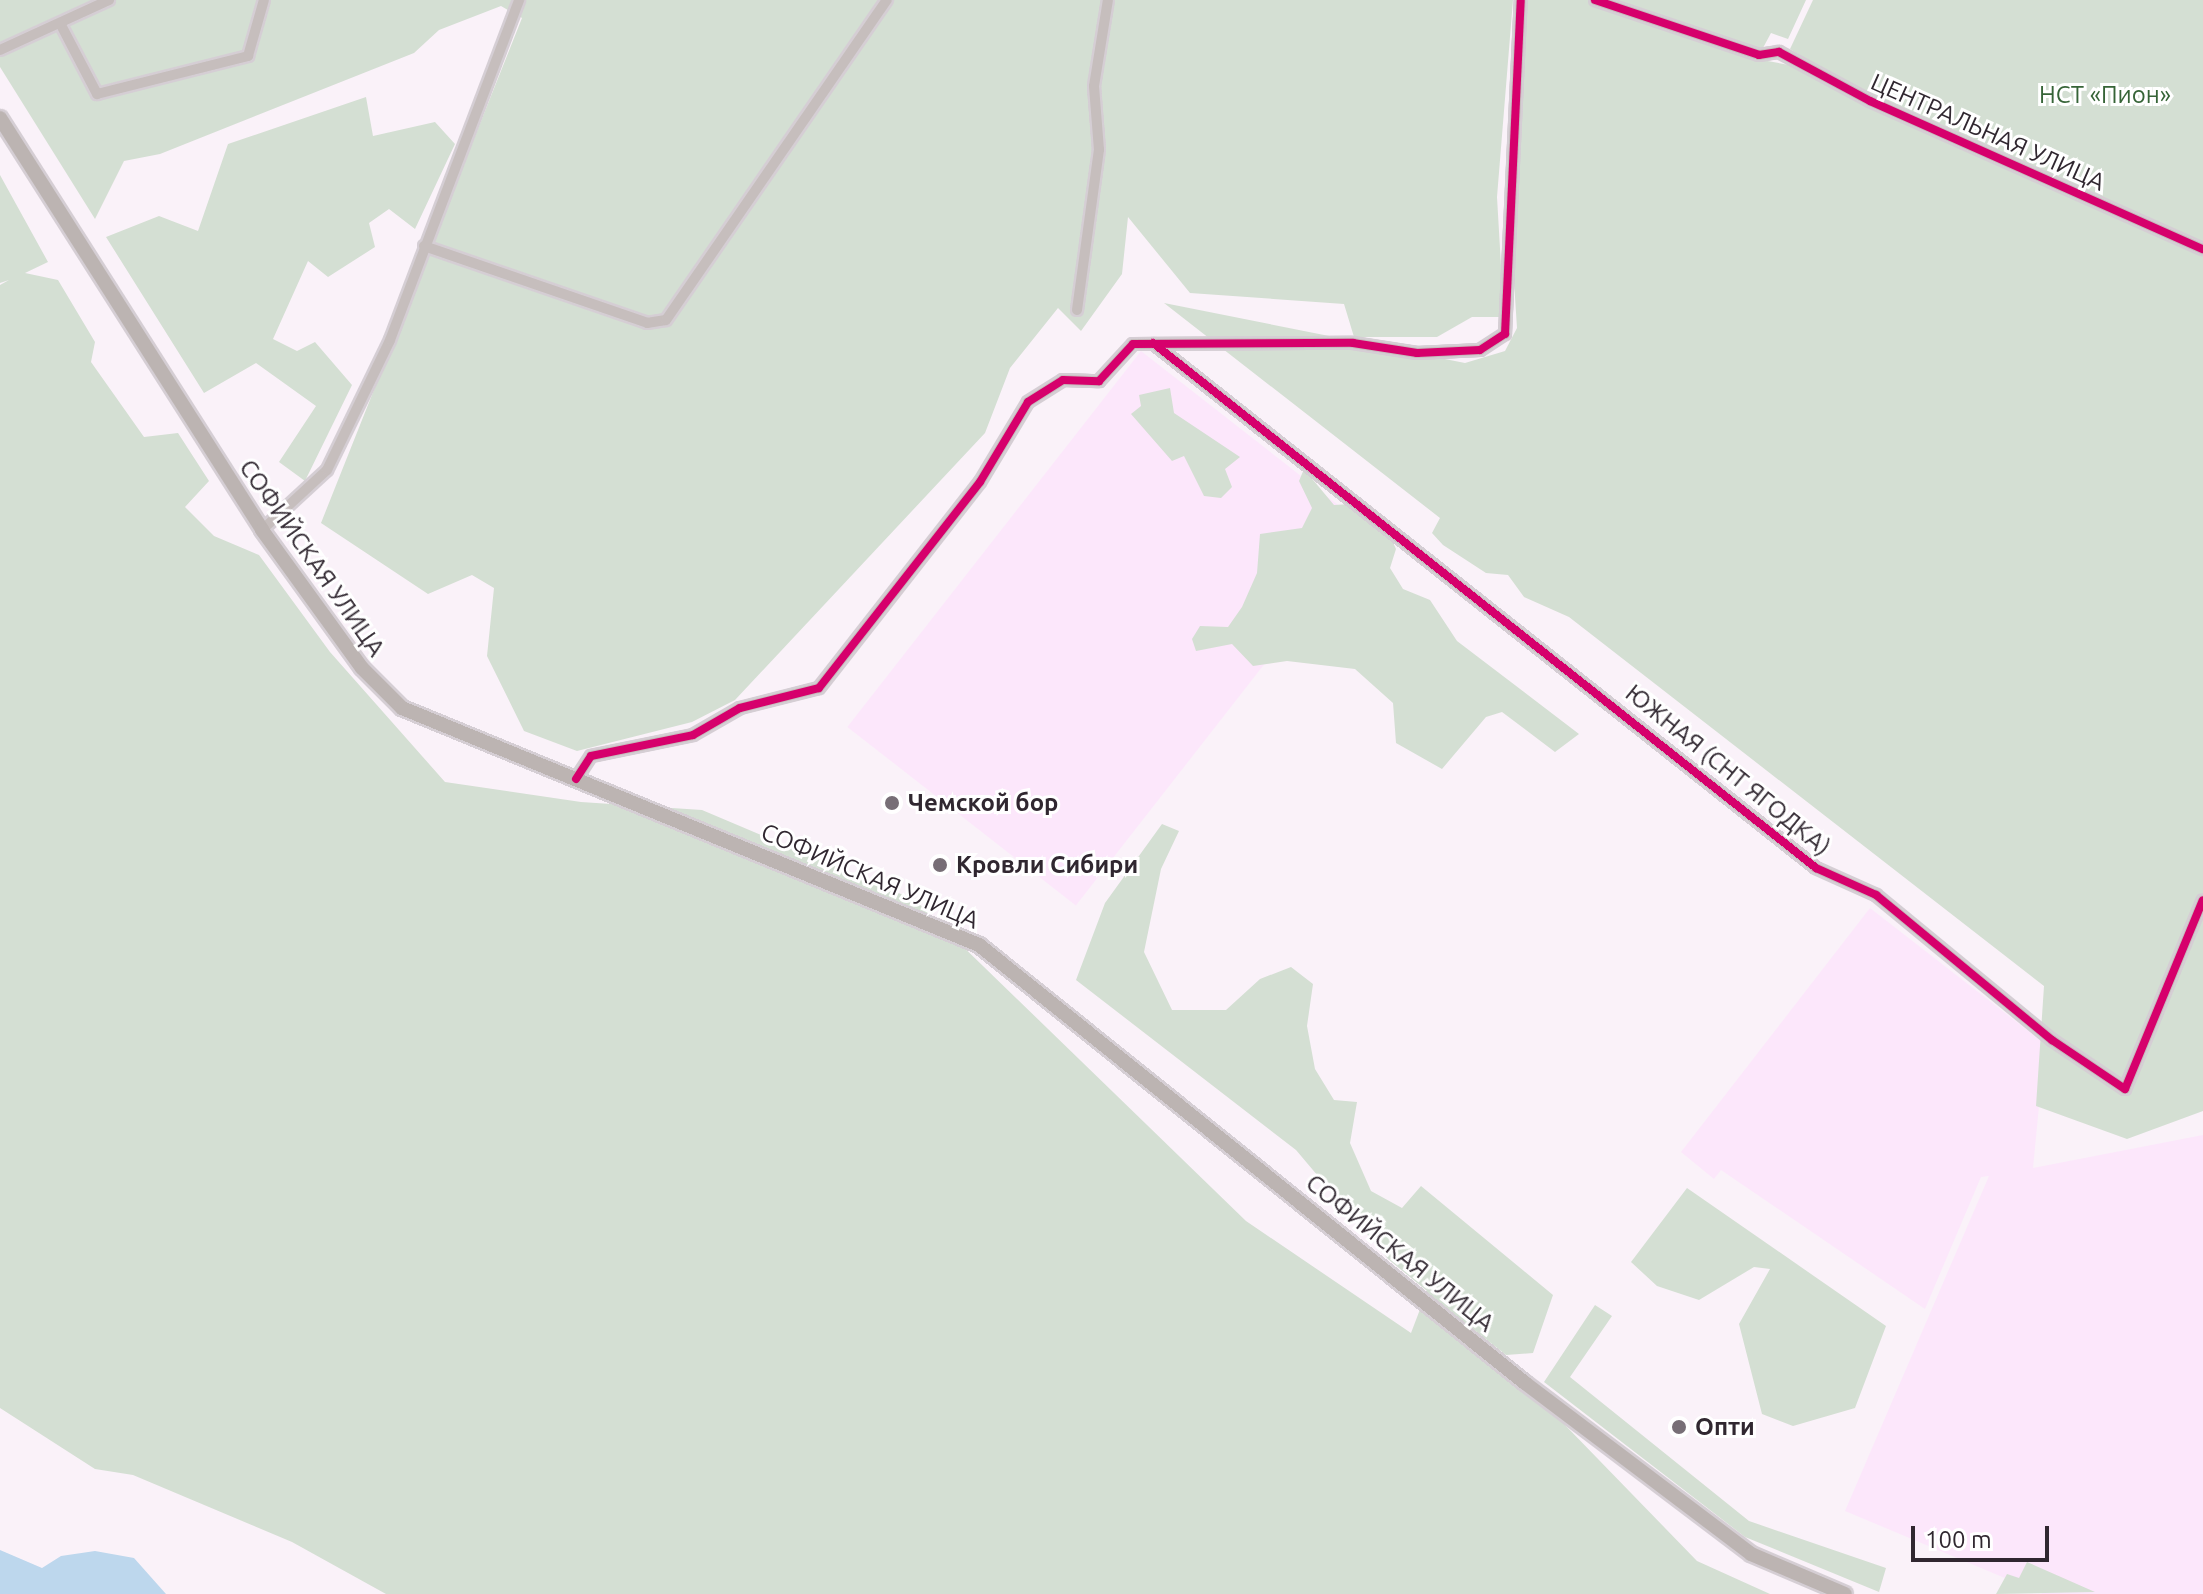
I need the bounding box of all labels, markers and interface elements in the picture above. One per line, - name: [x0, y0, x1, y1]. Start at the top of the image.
- street label: ЦЕНТРАЛЬНАЯ УЛИЦА: [1866, 67, 2110, 197]
- park label: НСТ «Пион»: [2039, 81, 2171, 109]
- street label: СОФИЙСКАЯ УЛИЦА: [233, 454, 391, 662]
- street label: ЮЖНАЯ (СНТ ЯГОДКА): [1620, 679, 1836, 861]
- place label: Чемской бор: [908, 789, 1058, 817]
- marker: Чемской бор: [883, 794, 901, 812]
- street label: СОФИЙСКАЯ УЛИЦА: [757, 817, 983, 935]
- place label: Кровли Сибири: [956, 851, 1138, 879]
- marker: Кровли Сибири: [931, 856, 949, 874]
- street label: СОФИЙСКАЯ УЛИЦА: [1300, 1168, 1500, 1338]
- place label: Опти: [1695, 1413, 1755, 1441]
- marker: Опти: [1670, 1418, 1688, 1436]
- scale bar: [1915, 1510, 2053, 1560]
- text: 100 m: [1925, 1526, 1992, 1553]

